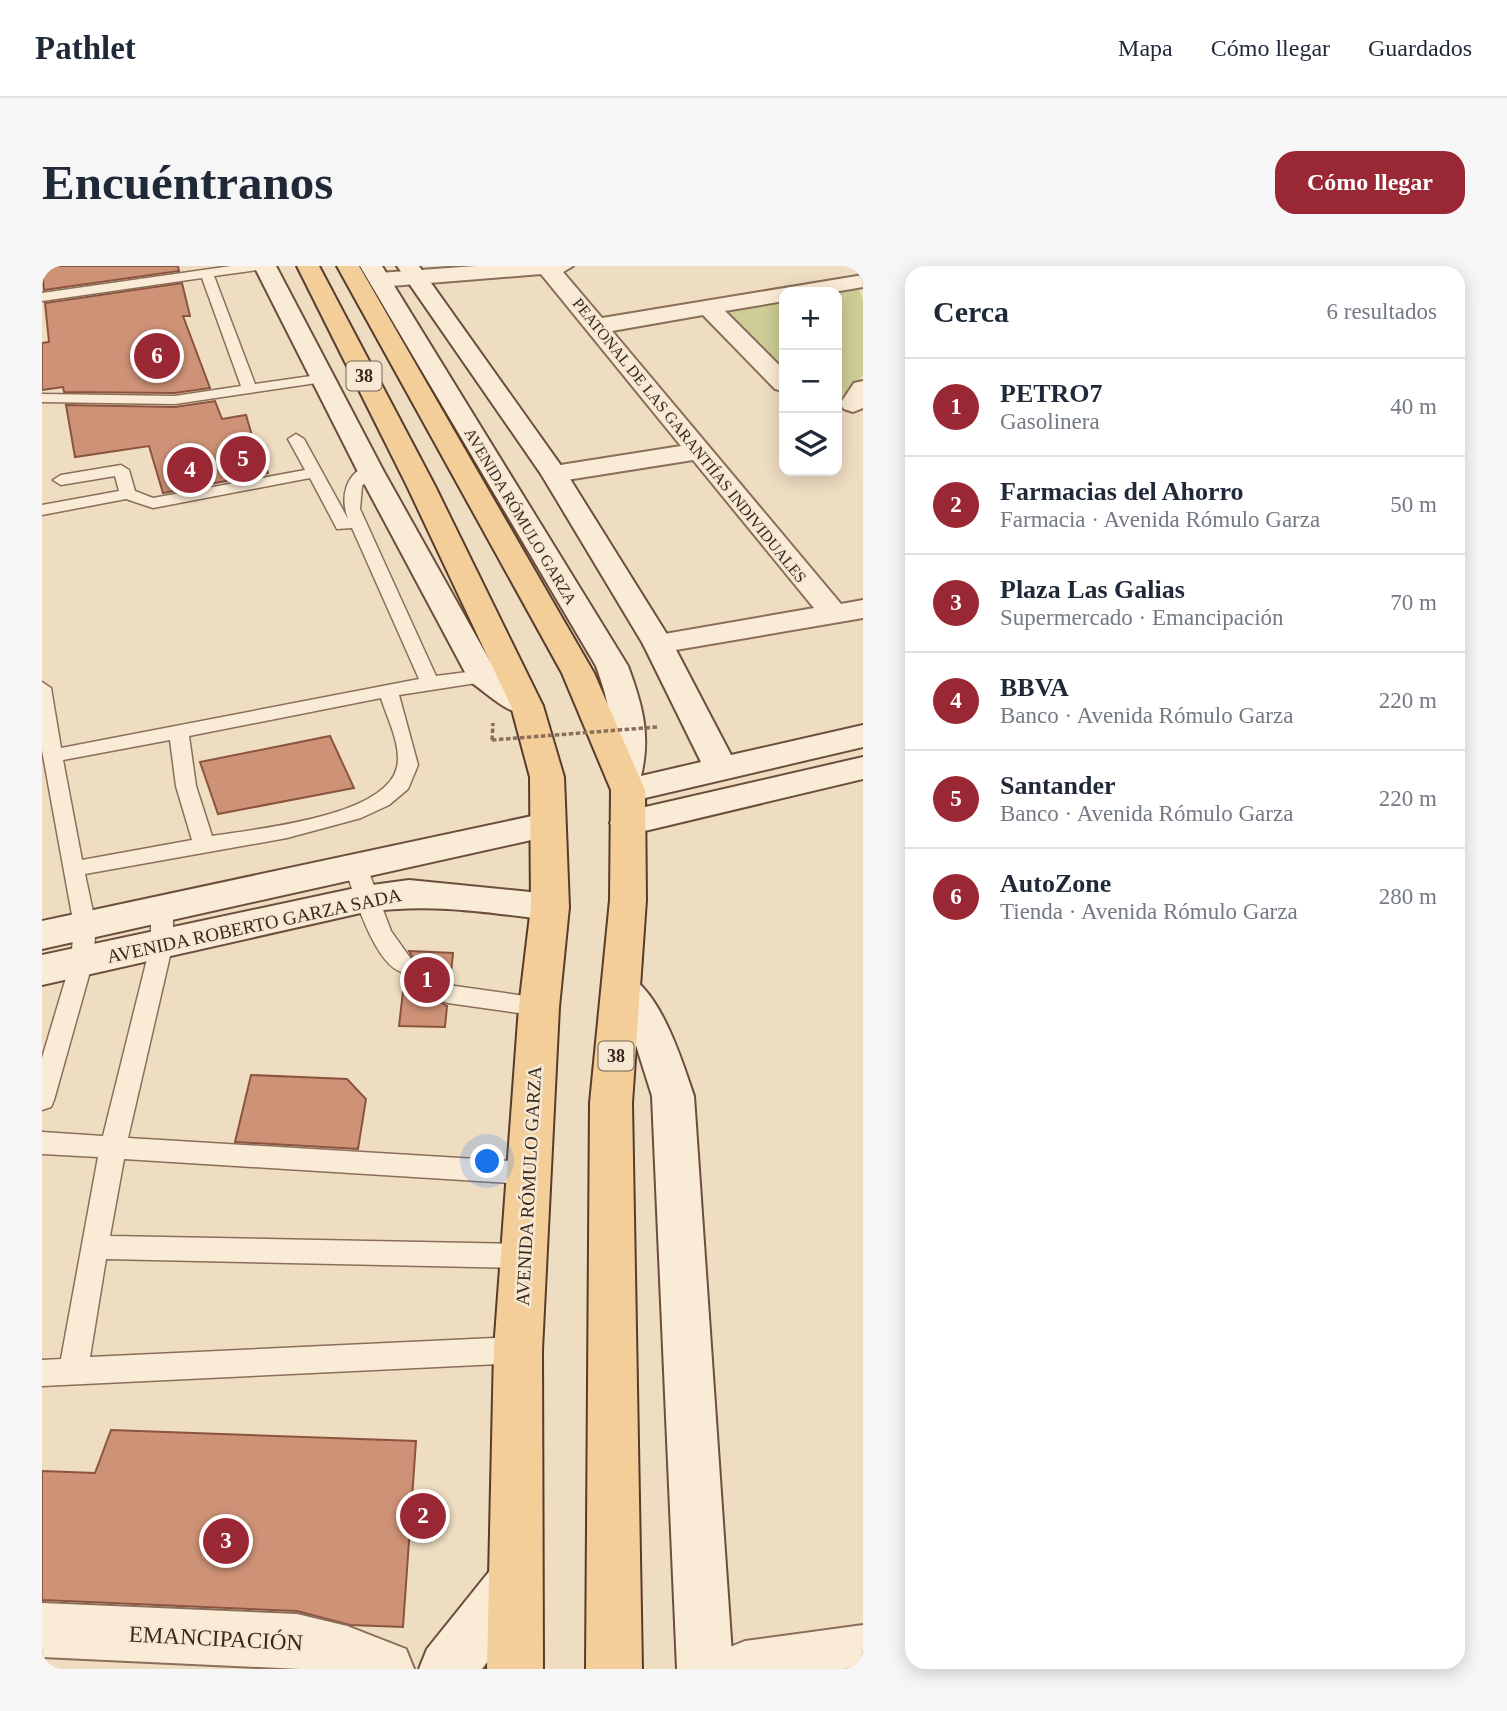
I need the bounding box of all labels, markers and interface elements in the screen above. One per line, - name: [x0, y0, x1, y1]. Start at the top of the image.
- text: Pathlet: [35, 30, 136, 66]
- text: Mapa: [1118, 35, 1173, 61]
- text: Cómo llegar: [1211, 35, 1330, 61]
- text: Guardados: [1368, 35, 1472, 61]
- button: Cómo llegar: [1275, 151, 1465, 214]
- text: Encuéntranos: [42, 155, 333, 210]
- map controls: [779, 287, 842, 476]
- button: +: [779, 287, 842, 350]
- street label: PEATONAL DE LAS GARANTIÍAS INDIVIDUALES: [569, 294, 811, 586]
- text: Cerca: [933, 295, 1009, 328]
- text: 6 resultados: [1326, 299, 1437, 324]
- pin: 6: [134, 330, 180, 382]
- button: −: [779, 350, 842, 413]
- road number: 38: [346, 362, 382, 390]
- text: PETRO7: [1000, 379, 1103, 408]
- text: 1: [950, 394, 962, 419]
- text: 40 m: [1390, 394, 1437, 419]
- text: Gasolinera: [1000, 409, 1100, 434]
- button: layers: [779, 413, 842, 476]
- street label: AVENIDA RÓMULO GARZA: [461, 425, 581, 608]
- pin: 5: [220, 433, 266, 485]
- pin: 4: [167, 444, 213, 496]
- text: Farmacias del Ahorro: [1000, 477, 1244, 506]
- text: 2: [950, 492, 962, 517]
- text: 50 m: [1390, 492, 1437, 517]
- text: Farmacia · Avenida Rómulo Garza: [1000, 507, 1320, 532]
- text: Plaza Las Galias: [1000, 575, 1185, 604]
- text: 3: [950, 590, 962, 615]
- text: 70 m: [1390, 590, 1437, 615]
- text: Supermercado · Emancipación: [1000, 605, 1284, 630]
- text: BBVA: [1000, 673, 1069, 702]
- text: 4: [950, 688, 962, 713]
- text: 220 m: [1379, 688, 1437, 713]
- text: Banco · Avenida Rómulo Garza: [1000, 703, 1293, 728]
- text: Santander: [1000, 771, 1116, 800]
- text: 5: [950, 786, 962, 811]
- text: 220 m: [1379, 786, 1437, 811]
- text: Banco · Avenida Rómulo Garza: [1000, 801, 1293, 826]
- text: AutoZone: [1000, 869, 1111, 898]
- street label: AVENIDA ROBERTO GARZA SADA: [105, 884, 404, 967]
- text: 6: [950, 884, 962, 909]
- text: 280 m: [1379, 884, 1437, 909]
- text: Tienda · Avenida Rómulo Garza: [1000, 899, 1298, 924]
- pin: 1: [404, 954, 450, 1006]
- road number: 38: [598, 1042, 634, 1070]
- street label: AVENIDA RÓMULO GARZA: [512, 1065, 545, 1307]
- your location: [470, 1144, 504, 1178]
- pin: 2: [400, 1490, 446, 1542]
- pin: 3: [203, 1515, 249, 1567]
- street label: EMANCIPACIÓN: [128, 1620, 304, 1656]

